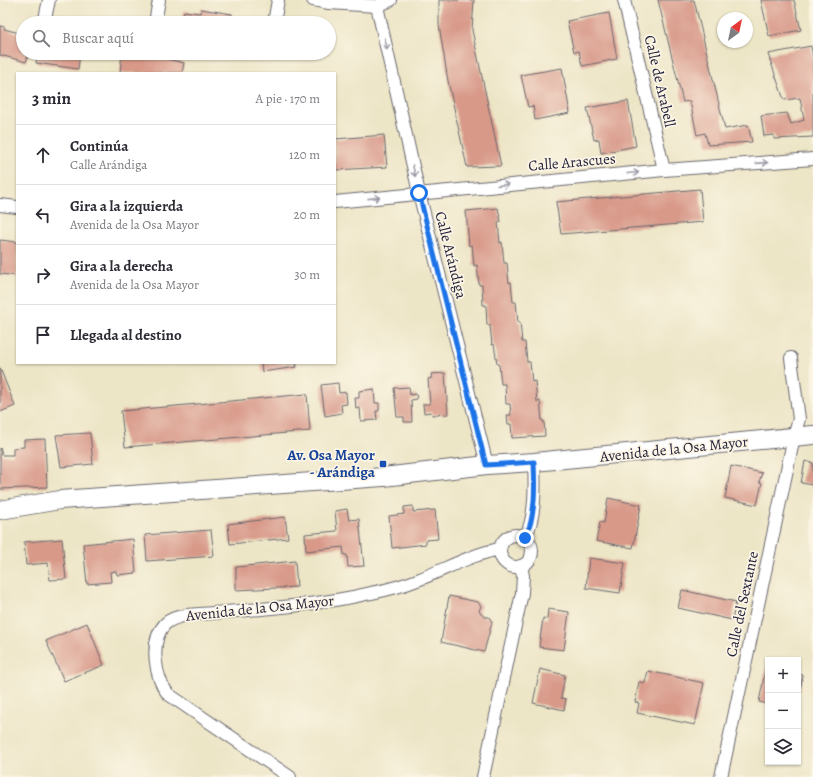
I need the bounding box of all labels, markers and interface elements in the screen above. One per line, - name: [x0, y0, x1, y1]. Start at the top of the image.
- north arrow: [717, 12, 753, 48]
- search box: [16, 16, 336, 60]
- icon: search: [30, 27, 52, 49]
- text: Buscar aquí: [62, 28, 134, 48]
- street label: Calle de Arabell: [640, 33, 680, 129]
- one-way arrow: [382, 37, 390, 50]
- text: 3 min: [32, 87, 71, 110]
- text: A pie · 170 m: [256, 90, 320, 107]
- text: Continúa: [70, 136, 128, 156]
- icon: ahead: [32, 144, 54, 166]
- text: 120 m: [289, 146, 320, 163]
- street label: Calle Arascues: [527, 148, 617, 176]
- text: Calle Arándiga: [70, 156, 147, 173]
- one-way arrow: [755, 159, 768, 167]
- one-way arrow: [411, 164, 419, 177]
- one-way arrow: [626, 169, 639, 177]
- one-way arrow: [496, 181, 509, 189]
- route start: [410, 184, 428, 202]
- one-way arrow: [367, 194, 380, 202]
- text: Gira a la izquierda: [70, 196, 183, 216]
- icon: left: [32, 204, 54, 226]
- text: 20 m: [294, 206, 320, 223]
- street label: Calle Arándiga: [430, 209, 472, 301]
- text: Avenida de la Osa Mayor: [70, 216, 199, 233]
- text: Gira a la derecha: [70, 256, 173, 276]
- icon: right: [32, 264, 54, 286]
- text: 30 m: [294, 266, 320, 283]
- text: Avenida de la Osa Mayor: [70, 276, 199, 293]
- icon: arrive: [32, 324, 54, 346]
- text: Llegada al destino: [70, 325, 182, 345]
- street label: Avenida de la Osa Mayor: [598, 431, 749, 467]
- place label: Av. Osa Mayor - Arándiga: [286, 445, 376, 482]
- marker: Av. Osa Mayor - Arándiga: [378, 459, 388, 469]
- route end: [516, 529, 534, 547]
- street label: Calle del Sextante: [721, 549, 763, 659]
- street label: Avenida de la Osa Mayor: [184, 590, 335, 626]
- map controls: [765, 657, 801, 765]
- button: +: [765, 657, 801, 693]
- button: −: [765, 693, 801, 729]
- button: layers: [765, 729, 801, 765]

